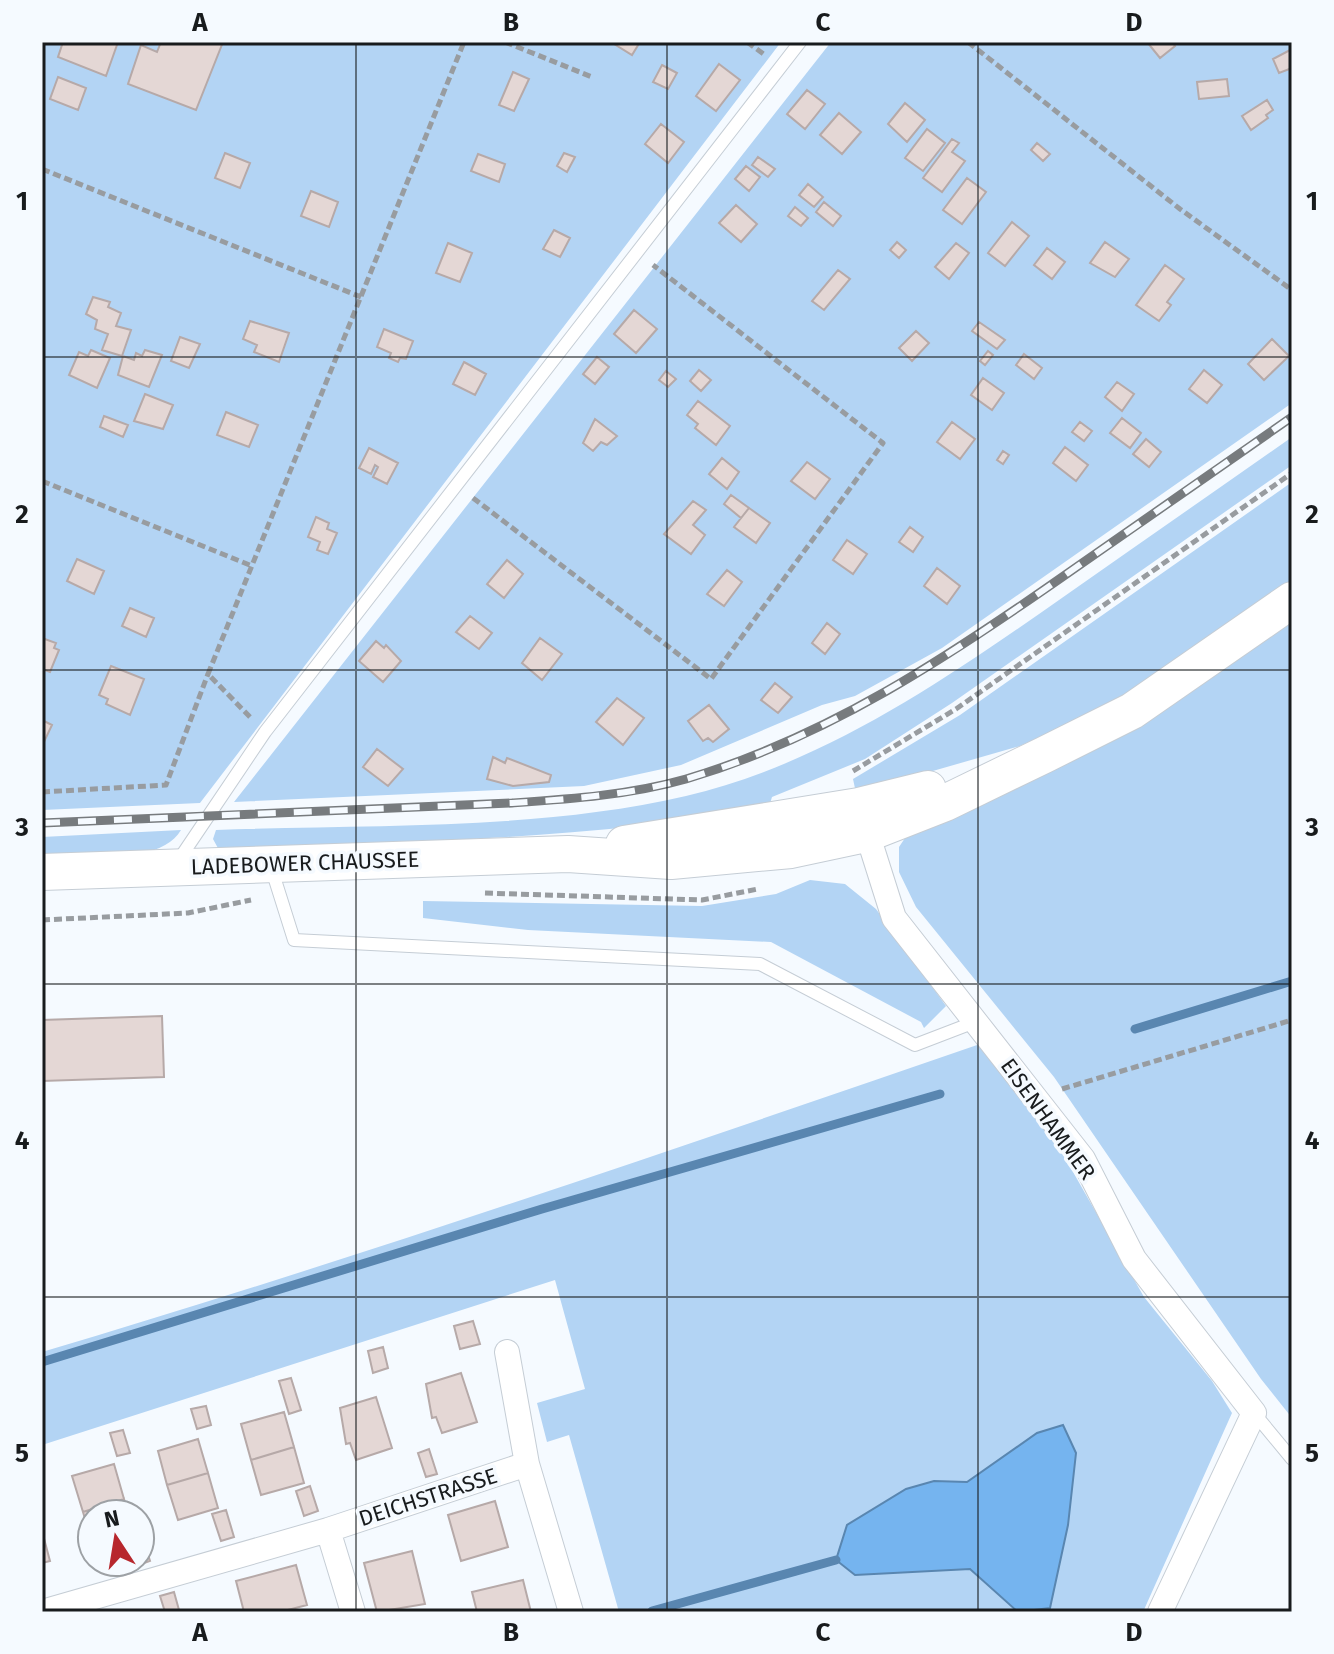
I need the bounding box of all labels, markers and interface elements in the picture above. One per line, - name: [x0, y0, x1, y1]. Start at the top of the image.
- text: A: [191, 7, 208, 38]
- text: B: [503, 7, 519, 38]
- text: C: [816, 7, 831, 38]
- text: D: [1126, 7, 1143, 38]
- text: 1: [16, 186, 28, 217]
- text: 1: [1306, 186, 1318, 217]
- text: 2: [15, 499, 29, 530]
- text: 2: [1305, 499, 1319, 530]
- text: 3: [14, 812, 29, 843]
- text: 3: [1304, 812, 1319, 843]
- street label: LADEBOWER CHAUSSEE: [190, 846, 420, 880]
- street label: EISENHAMMER: [995, 1053, 1101, 1185]
- text: 4: [15, 1125, 30, 1156]
- text: 4: [1305, 1125, 1320, 1156]
- text: 5: [15, 1438, 29, 1469]
- text: 5: [1305, 1438, 1319, 1469]
- street label: DEICHSTRASSE: [355, 1462, 501, 1532]
- north arrow: [76, 1498, 156, 1578]
- text: N: [102, 1504, 122, 1534]
- text: A: [191, 1617, 208, 1648]
- text: B: [503, 1617, 519, 1648]
- text: C: [816, 1617, 831, 1648]
- text: D: [1126, 1617, 1143, 1648]

